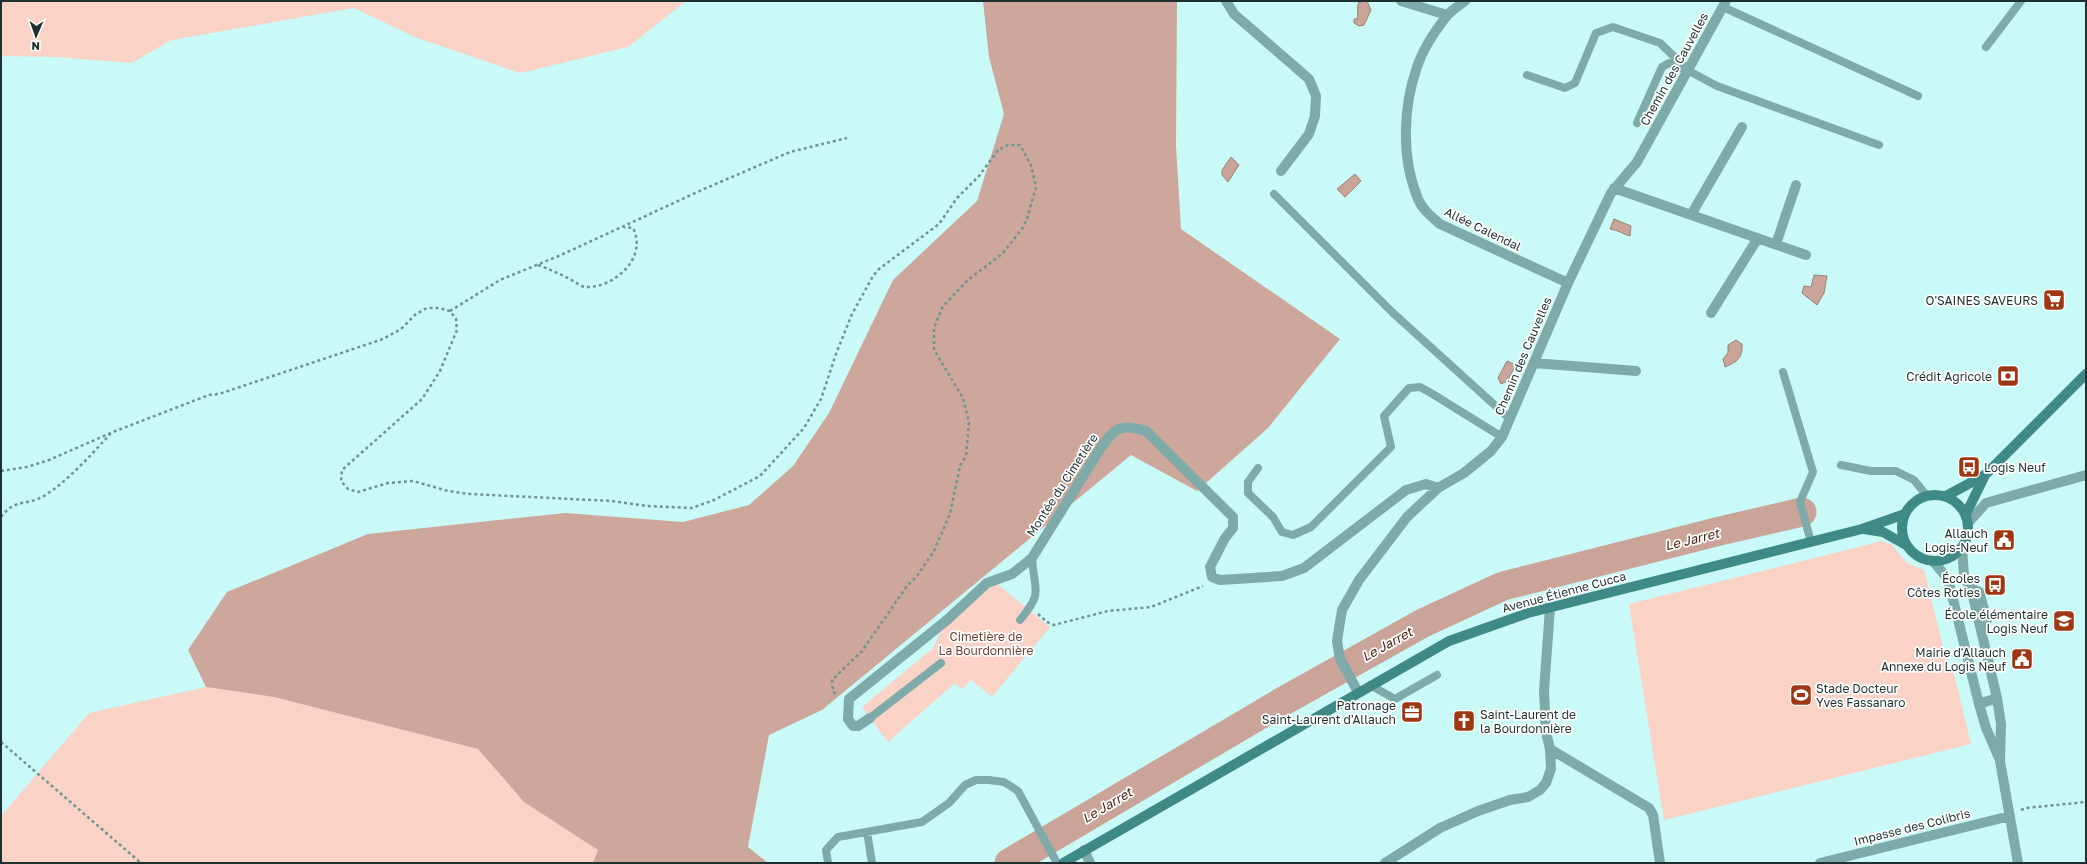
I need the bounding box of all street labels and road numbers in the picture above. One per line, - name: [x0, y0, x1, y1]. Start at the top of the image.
- street label: Chemin des Cauvelles: [1637, 10, 1711, 128]
- street label: Allée Calendal: [1442, 204, 1524, 254]
- street label: Chemin des Cauvelles: [1491, 295, 1555, 417]
- street label: Montée du Cimetière: [1023, 431, 1101, 539]
- street label: Avenue Étienne Cucca: [1500, 568, 1628, 616]
- street label: Impasse des Colibris: [1852, 805, 1972, 849]

